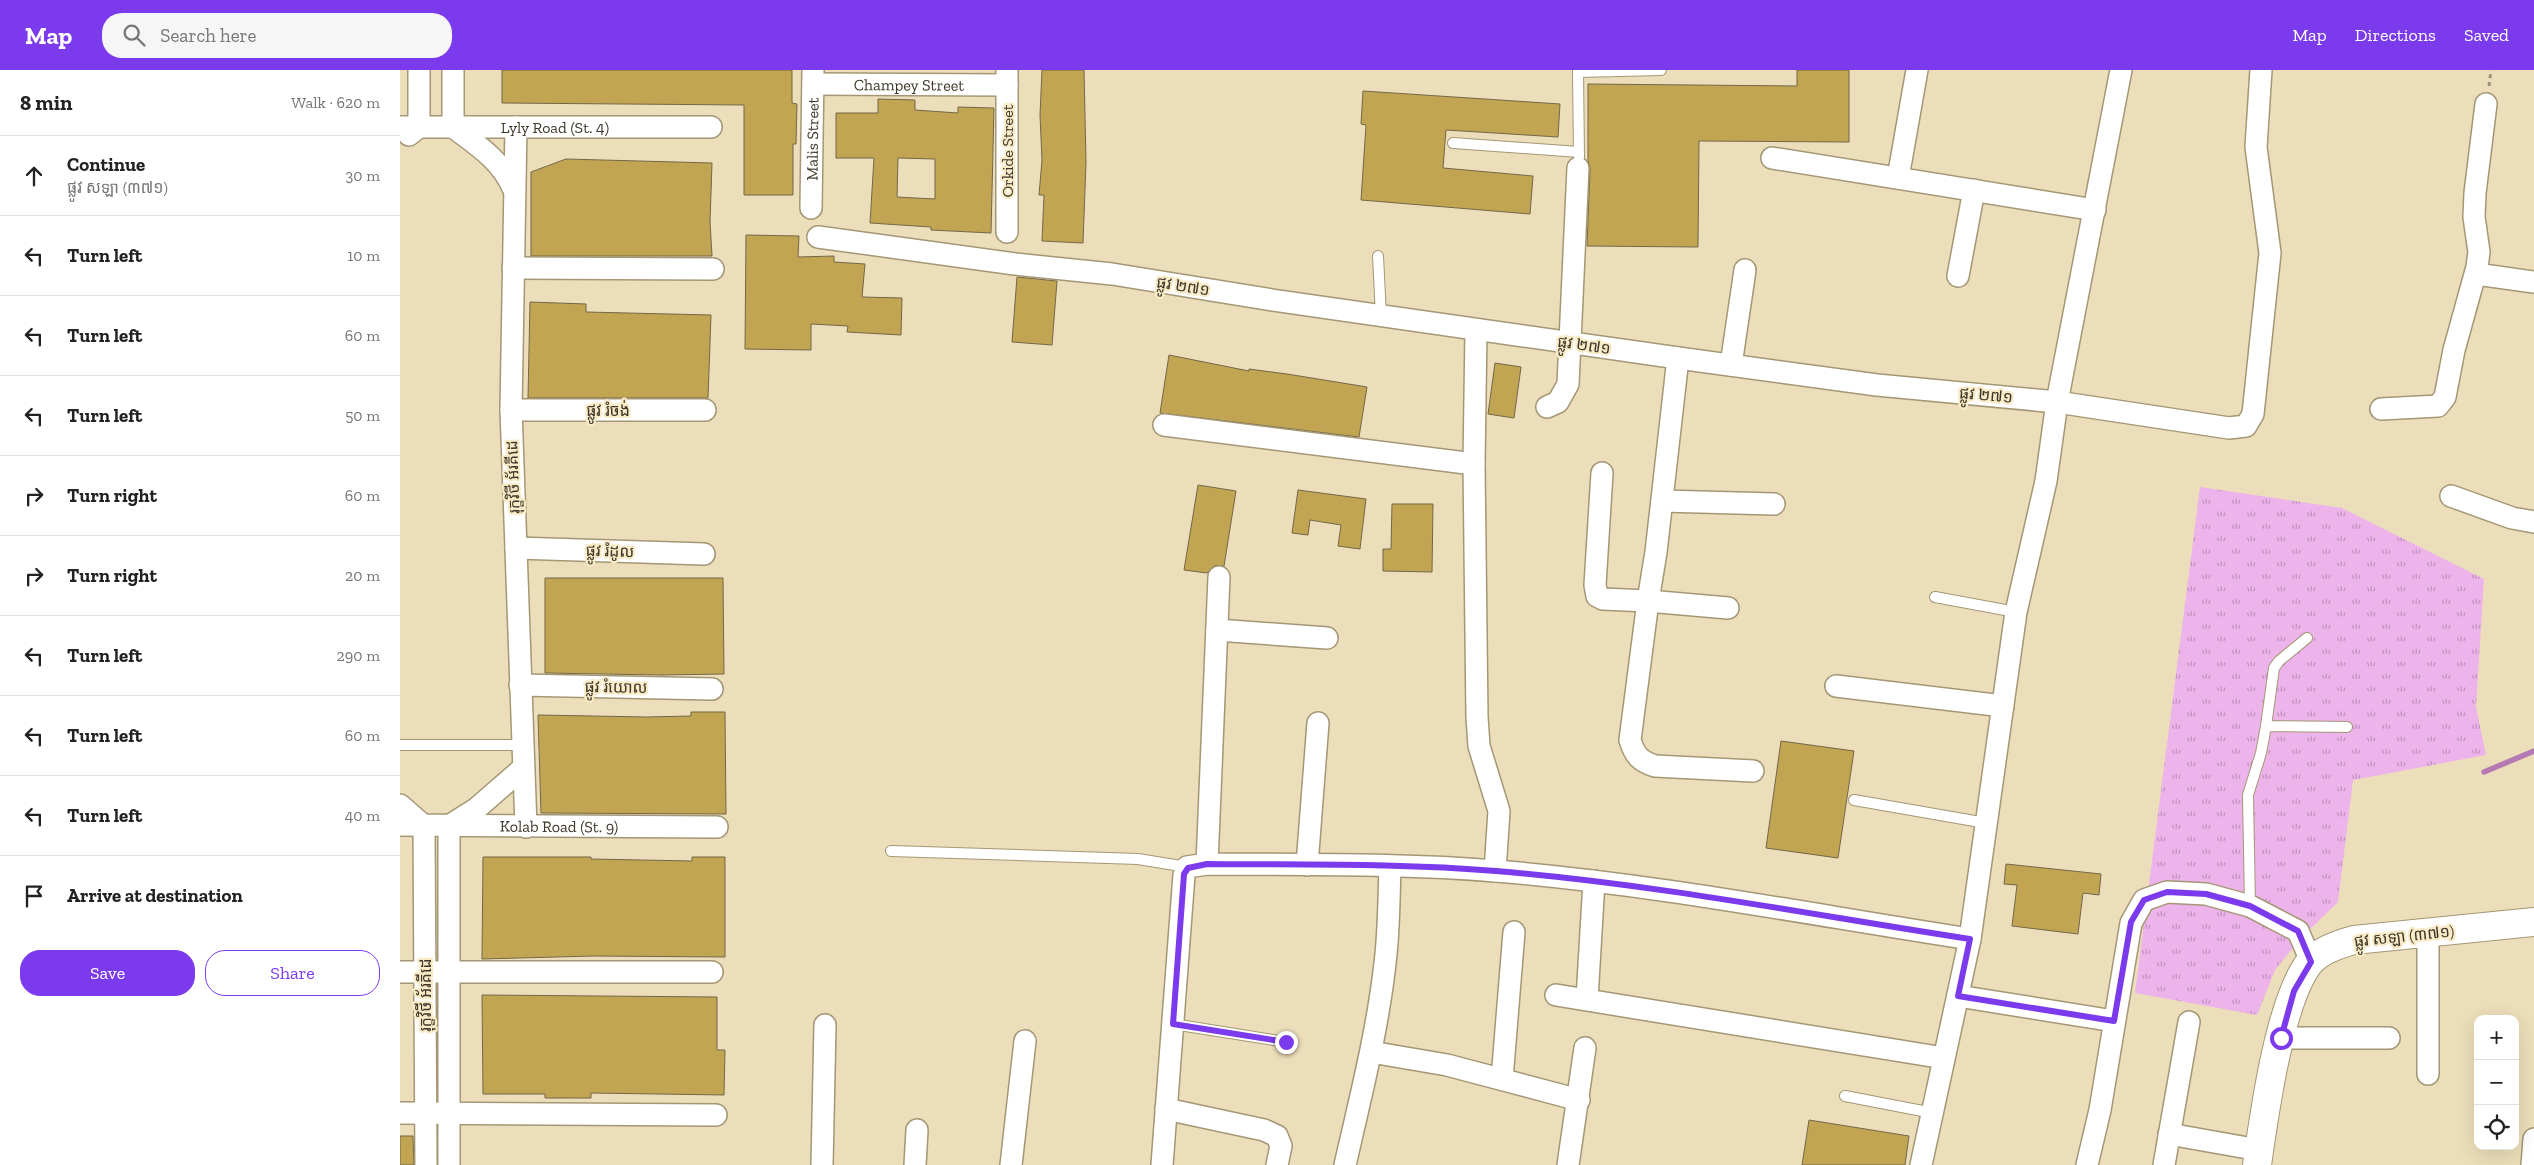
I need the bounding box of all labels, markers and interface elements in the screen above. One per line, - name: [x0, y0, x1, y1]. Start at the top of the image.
- search box: [102, 13, 452, 58]
- text: Map: [25, 21, 72, 50]
- icon: search: [120, 21, 148, 49]
- text: Search here: [160, 24, 257, 47]
- text: Map: [2292, 24, 2327, 46]
- text: Directions: [2355, 24, 2436, 46]
- text: Saved: [2464, 24, 2509, 46]
- street label: Champey Street: [854, 75, 964, 94]
- text: 8 min: [20, 90, 72, 115]
- text: Walk · 620 m: [291, 93, 380, 112]
- street label: Malis Street: [802, 97, 822, 181]
- street label: Orkide Street: [998, 104, 1017, 198]
- street label: Lyly Road (St. 4): [501, 118, 609, 137]
- text: Continue: [67, 153, 145, 176]
- icon: ahead: [20, 162, 48, 190]
- text: 30 m: [346, 166, 380, 185]
- text: ផ្លូវ សឡា (៣៧១): [67, 178, 168, 197]
- icon: left: [20, 242, 48, 270]
- text: Turn left: [67, 244, 142, 267]
- text: 10 m: [347, 246, 380, 265]
- street label: ផ្លូវ ២៧១: [1154, 272, 1211, 304]
- icon: left: [20, 322, 48, 350]
- text: Turn left: [67, 324, 142, 347]
- text: 60 m: [345, 326, 380, 345]
- street label: ផ្លូវ ២៧១: [1555, 332, 1612, 363]
- street label: ផ្លូវ ២៧១: [1958, 383, 2014, 412]
- street label: ផ្លូវ រំចង់: [586, 399, 630, 424]
- icon: left: [20, 402, 48, 430]
- text: Turn left: [67, 404, 142, 427]
- text: 50 m: [345, 406, 380, 425]
- street label: រុក្ខវិថី អ័រគីដេ: [501, 440, 525, 514]
- icon: right: [20, 482, 48, 510]
- text: Turn right: [67, 484, 157, 507]
- text: 60 m: [345, 486, 380, 505]
- street label: ផ្លូវ រំដូល: [585, 541, 635, 566]
- icon: right: [20, 562, 48, 590]
- text: Turn right: [67, 564, 157, 587]
- text: 20 m: [345, 566, 380, 585]
- icon: left: [20, 642, 48, 670]
- text: Turn left: [67, 644, 142, 667]
- text: 290 m: [337, 646, 380, 665]
- street label: ផ្លូវ រំយោល: [584, 677, 648, 702]
- icon: left: [20, 722, 48, 750]
- text: Turn left: [67, 724, 142, 747]
- text: 60 m: [345, 726, 380, 745]
- icon: left: [20, 802, 48, 830]
- text: Turn left: [67, 804, 142, 827]
- text: 40 m: [345, 806, 380, 825]
- street label: Kolab Road (St. 9): [500, 816, 618, 836]
- icon: arrive: [20, 882, 48, 910]
- text: Arrive at destination: [67, 884, 243, 907]
- street label: ផ្លូវ សឡា (៣៧១): [2353, 921, 2456, 955]
- button: Save: [20, 950, 195, 996]
- button: Share: [205, 950, 380, 996]
- street label: រុក្ខវិថី អ័រគីដេ: [414, 958, 436, 1032]
- map controls: [2474, 1015, 2519, 1150]
- button: +: [2474, 1015, 2519, 1060]
- route start: [2270, 1027, 2293, 1050]
- route end: [1275, 1031, 1298, 1054]
- button: −: [2474, 1060, 2519, 1105]
- button: locate: [2474, 1105, 2519, 1150]

